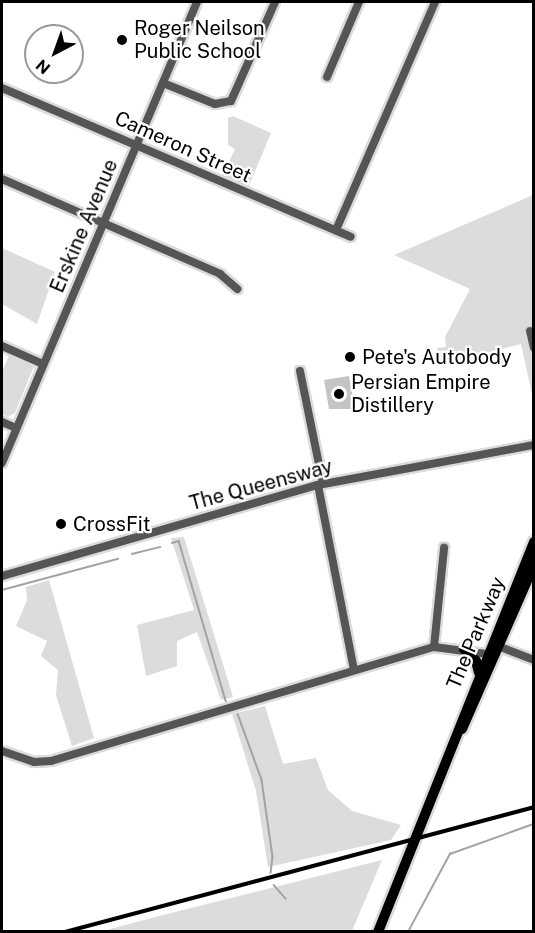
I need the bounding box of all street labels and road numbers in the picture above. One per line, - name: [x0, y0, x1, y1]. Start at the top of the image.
- street label: Cameron Street: [111, 106, 255, 188]
- street label: Erskine Avenue: [45, 156, 123, 296]
- street label: The Queensway: [187, 454, 335, 516]
- street label: The Parkway: [442, 573, 510, 693]

